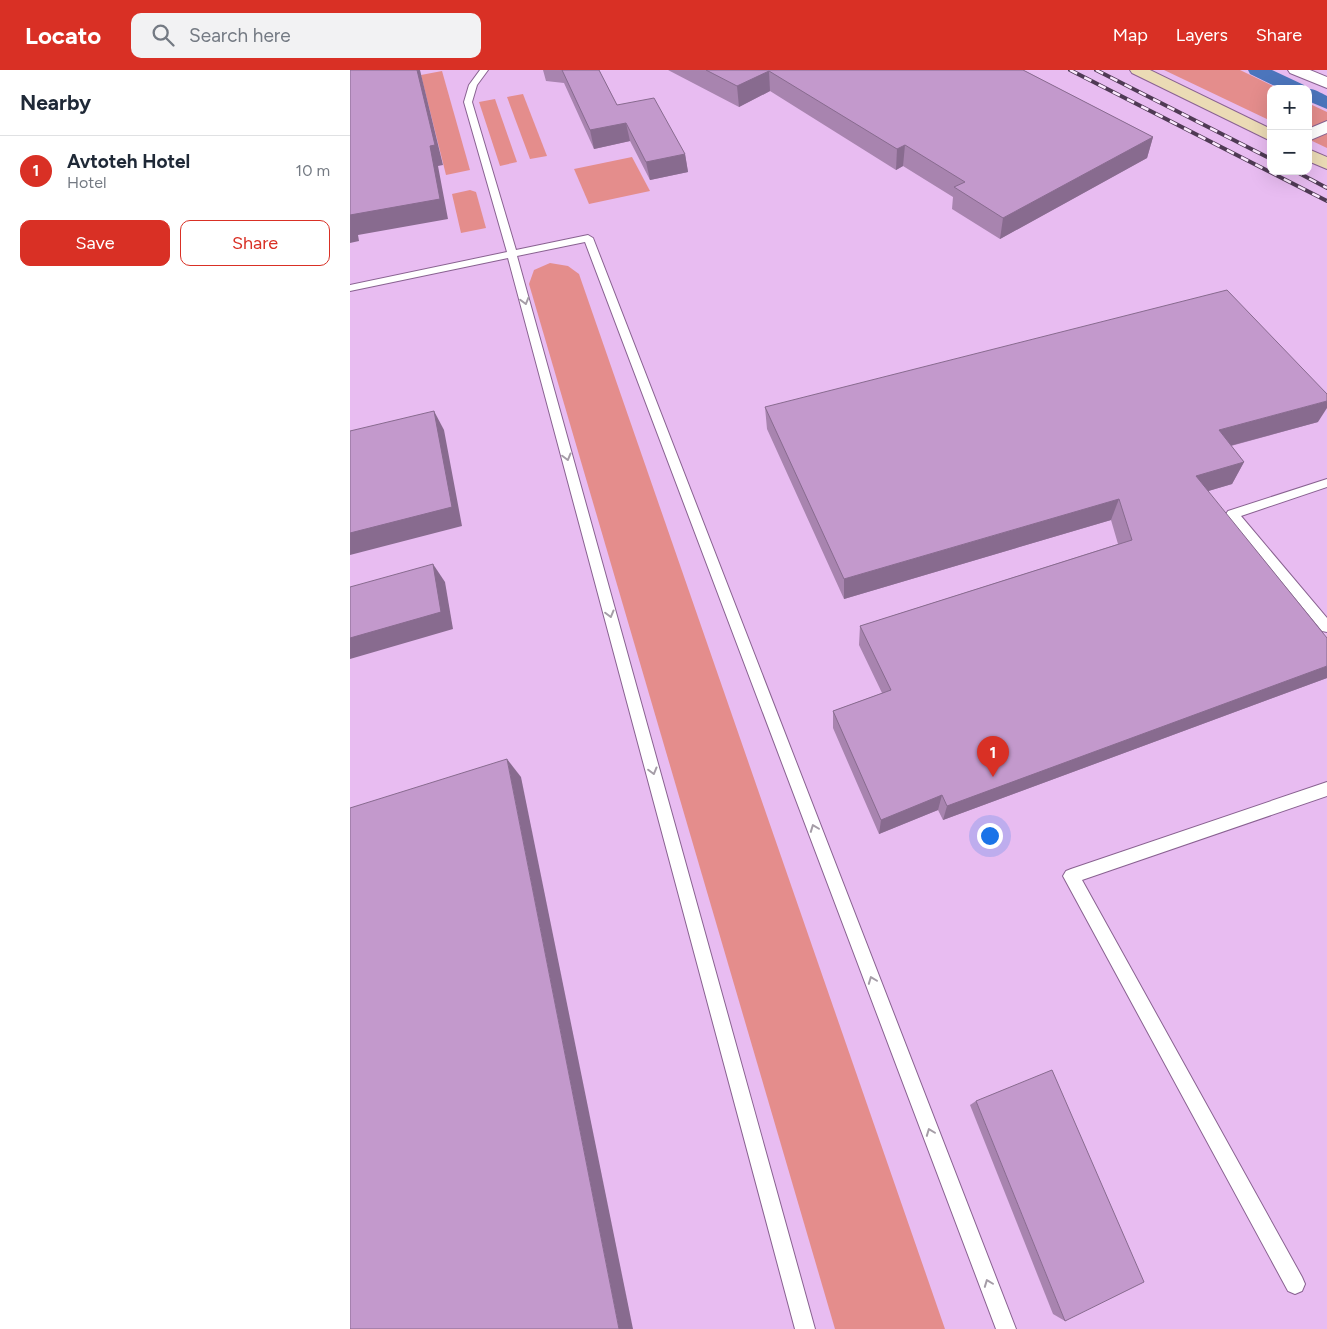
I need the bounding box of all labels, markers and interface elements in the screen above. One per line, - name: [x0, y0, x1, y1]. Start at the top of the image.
- search box: [131, 13, 481, 58]
- text: Locato: [25, 21, 101, 50]
- icon: search: [149, 21, 177, 49]
- text: Search here: [189, 24, 291, 47]
- text: Map: [1113, 24, 1148, 46]
- text: Layers: [1176, 24, 1228, 46]
- text: Share: [1256, 24, 1302, 46]
- map controls: [1267, 85, 1312, 175]
- button: +: [1267, 85, 1312, 130]
- text: Nearby: [20, 90, 91, 115]
- button: −: [1267, 130, 1312, 175]
- text: Avtoteh Hotel: [67, 150, 190, 173]
- text: 1: [33, 161, 39, 180]
- text: 10 m: [296, 161, 330, 180]
- text: Hotel: [67, 173, 107, 192]
- button: Save: [20, 220, 170, 266]
- button: Share: [180, 220, 330, 266]
- one-way arrow: [519, 296, 529, 304]
- one-way arrow: [562, 453, 572, 461]
- one-way arrow: [604, 610, 615, 619]
- pin: 1: [977, 736, 1009, 777]
- one-way arrow: [647, 767, 658, 775]
- your location: [977, 823, 1003, 849]
- one-way arrow: [810, 824, 820, 833]
- one-way arrow: [868, 976, 878, 985]
- one-way arrow: [926, 1128, 936, 1137]
- one-way arrow: [984, 1280, 994, 1288]

